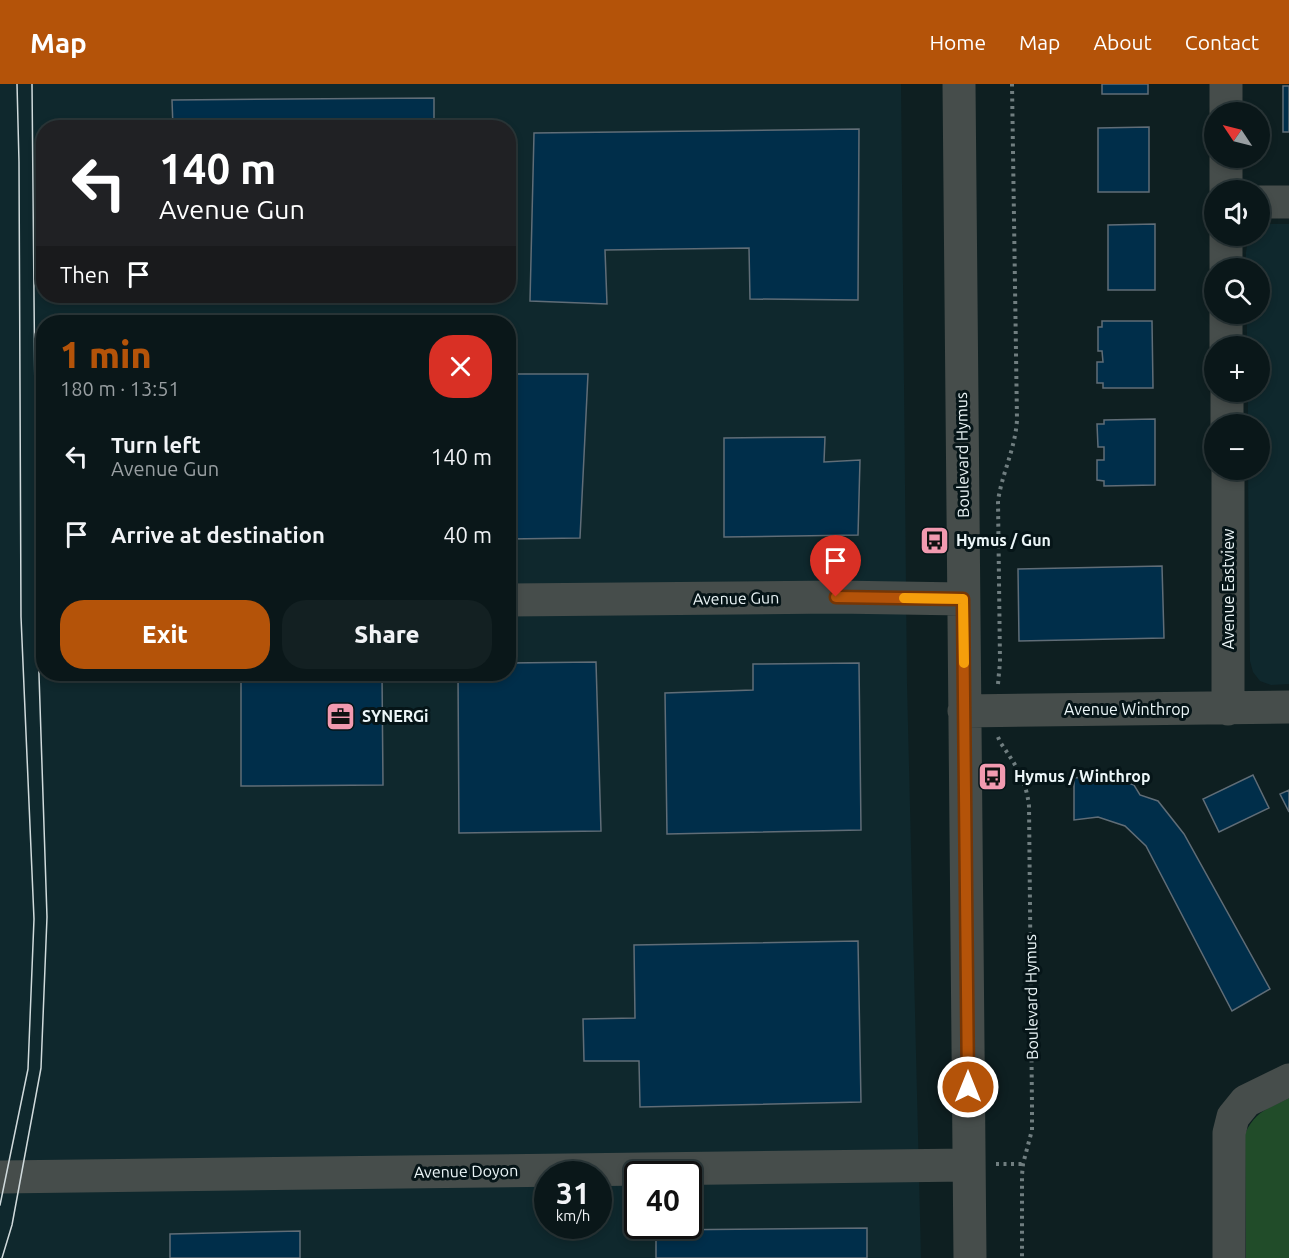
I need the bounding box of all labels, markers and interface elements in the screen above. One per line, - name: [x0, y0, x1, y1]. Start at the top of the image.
- text: Map: [30, 27, 87, 58]
- text: Home: [929, 30, 986, 54]
- text: Map: [1019, 30, 1060, 54]
- text: About: [1093, 30, 1152, 54]
- text: Contact: [1185, 30, 1259, 54]
- north arrow: [1204, 102, 1270, 168]
- map controls: [1204, 102, 1270, 480]
- icon: left: [60, 144, 138, 222]
- text: 140 m: [159, 145, 276, 192]
- button: sound: [1204, 180, 1270, 246]
- text: Avenue Gun: [159, 194, 305, 224]
- icon: arrive: [122, 258, 155, 291]
- button: search: [1204, 258, 1270, 324]
- text: Then: [60, 262, 110, 287]
- text: 1 min: [60, 334, 152, 375]
- button: close: [429, 335, 492, 398]
- button: +: [1204, 336, 1270, 402]
- text: 180 m · 13:51: [60, 377, 180, 400]
- street label: Boulevard Hymus: [952, 392, 972, 518]
- button: −: [1204, 414, 1270, 480]
- text: Turn left: [111, 432, 201, 457]
- icon: left: [60, 440, 93, 473]
- text: 140 m: [431, 444, 492, 469]
- text: Avenue Gun: [111, 457, 219, 480]
- icon: arrive: [60, 518, 93, 551]
- text: Arrive at destination: [111, 522, 325, 547]
- text: 40 m: [443, 522, 492, 547]
- bus stop icon: Hymus / Gun: [919, 524, 951, 556]
- street label: Avenue Eastview: [1219, 528, 1237, 649]
- place label: Hymus / Gun: [956, 531, 1051, 549]
- pin: [810, 535, 861, 597]
- icon: arrive: [819, 544, 852, 577]
- street label: Avenue Gun: [693, 588, 779, 608]
- button: Exit: [60, 600, 270, 669]
- button: Share: [282, 600, 492, 669]
- office icon: SYNERGi: [325, 700, 357, 732]
- street label: Avenue Winthrop: [1064, 700, 1190, 718]
- place label: SYNERGi: [362, 707, 428, 725]
- bus stop icon: Hymus / Winthrop: [977, 760, 1009, 792]
- place label: Hymus / Winthrop: [1014, 767, 1151, 785]
- street label: Boulevard Hymus: [1021, 934, 1041, 1060]
- position arrow: [936, 1055, 1000, 1119]
- street label: Avenue Doyon: [414, 1161, 518, 1181]
- speed limit sign: 40: [624, 1161, 702, 1239]
- text: 31: [556, 1176, 590, 1210]
- text: km/h: [556, 1207, 590, 1224]

